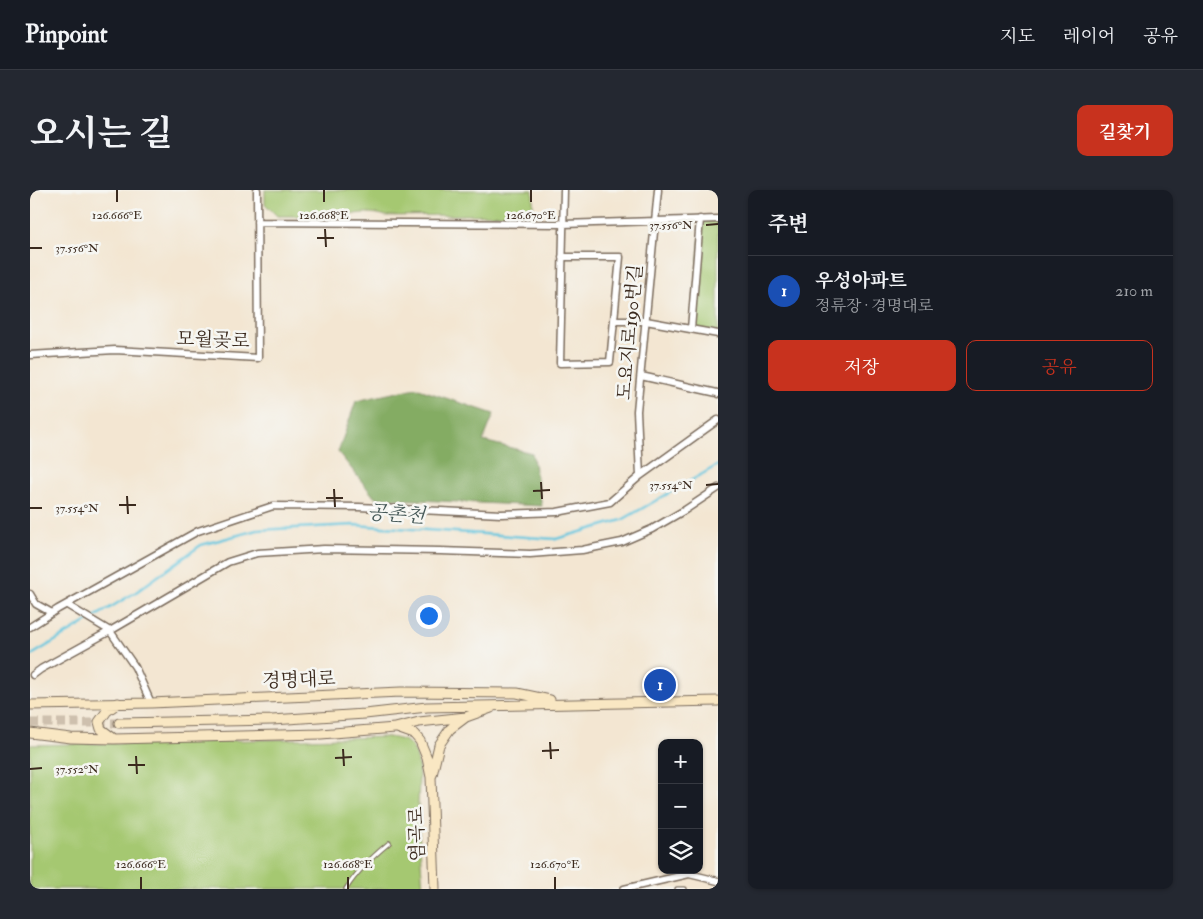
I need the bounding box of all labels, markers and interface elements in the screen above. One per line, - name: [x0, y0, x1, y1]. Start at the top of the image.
- text: Pinpoint: [25, 19, 108, 50]
- text: 지도: [1000, 25, 1035, 48]
- text: 레이어: [1063, 25, 1115, 48]
- text: 공유: [1143, 25, 1178, 48]
- button: 길찾기: [1077, 105, 1173, 156]
- text: 오시는 길: [30, 112, 173, 156]
- text: 126.666°E: [92, 208, 142, 223]
- text: 126.668°E: [299, 208, 349, 223]
- text: 126.670°E: [506, 208, 556, 223]
- text: 주변: [768, 211, 809, 238]
- text: 37.556°N: [649, 218, 693, 233]
- text: 37.556°N: [55, 241, 99, 256]
- street label: 도요지로190번길: [612, 263, 648, 401]
- text: 우성아파트: [815, 269, 907, 293]
- text: 1: [781, 281, 787, 301]
- text: 210 m: [1115, 281, 1153, 301]
- text: 정류장 · 경명대로: [815, 296, 933, 316]
- street label: 모월곶로: [176, 327, 250, 353]
- button: 저장: [768, 340, 956, 391]
- button: 공유: [966, 340, 1153, 391]
- text: 37.554°N: [649, 478, 693, 493]
- water label: 공촌천: [366, 500, 427, 529]
- text: 37.554°N: [55, 501, 99, 516]
- your location: [416, 603, 442, 629]
- pin: 1: [644, 666, 676, 704]
- street label: 경명대로: [262, 667, 336, 693]
- map controls: [658, 739, 703, 874]
- button: +: [658, 739, 703, 784]
- text: 37.552°N: [55, 762, 99, 777]
- button: −: [658, 784, 703, 829]
- street label: 염곡로: [404, 806, 430, 862]
- button: layers: [658, 829, 703, 874]
- text: 126.666°E: [116, 857, 166, 872]
- text: 126.668°E: [323, 857, 373, 872]
- text: 126.670°E: [530, 857, 580, 872]

